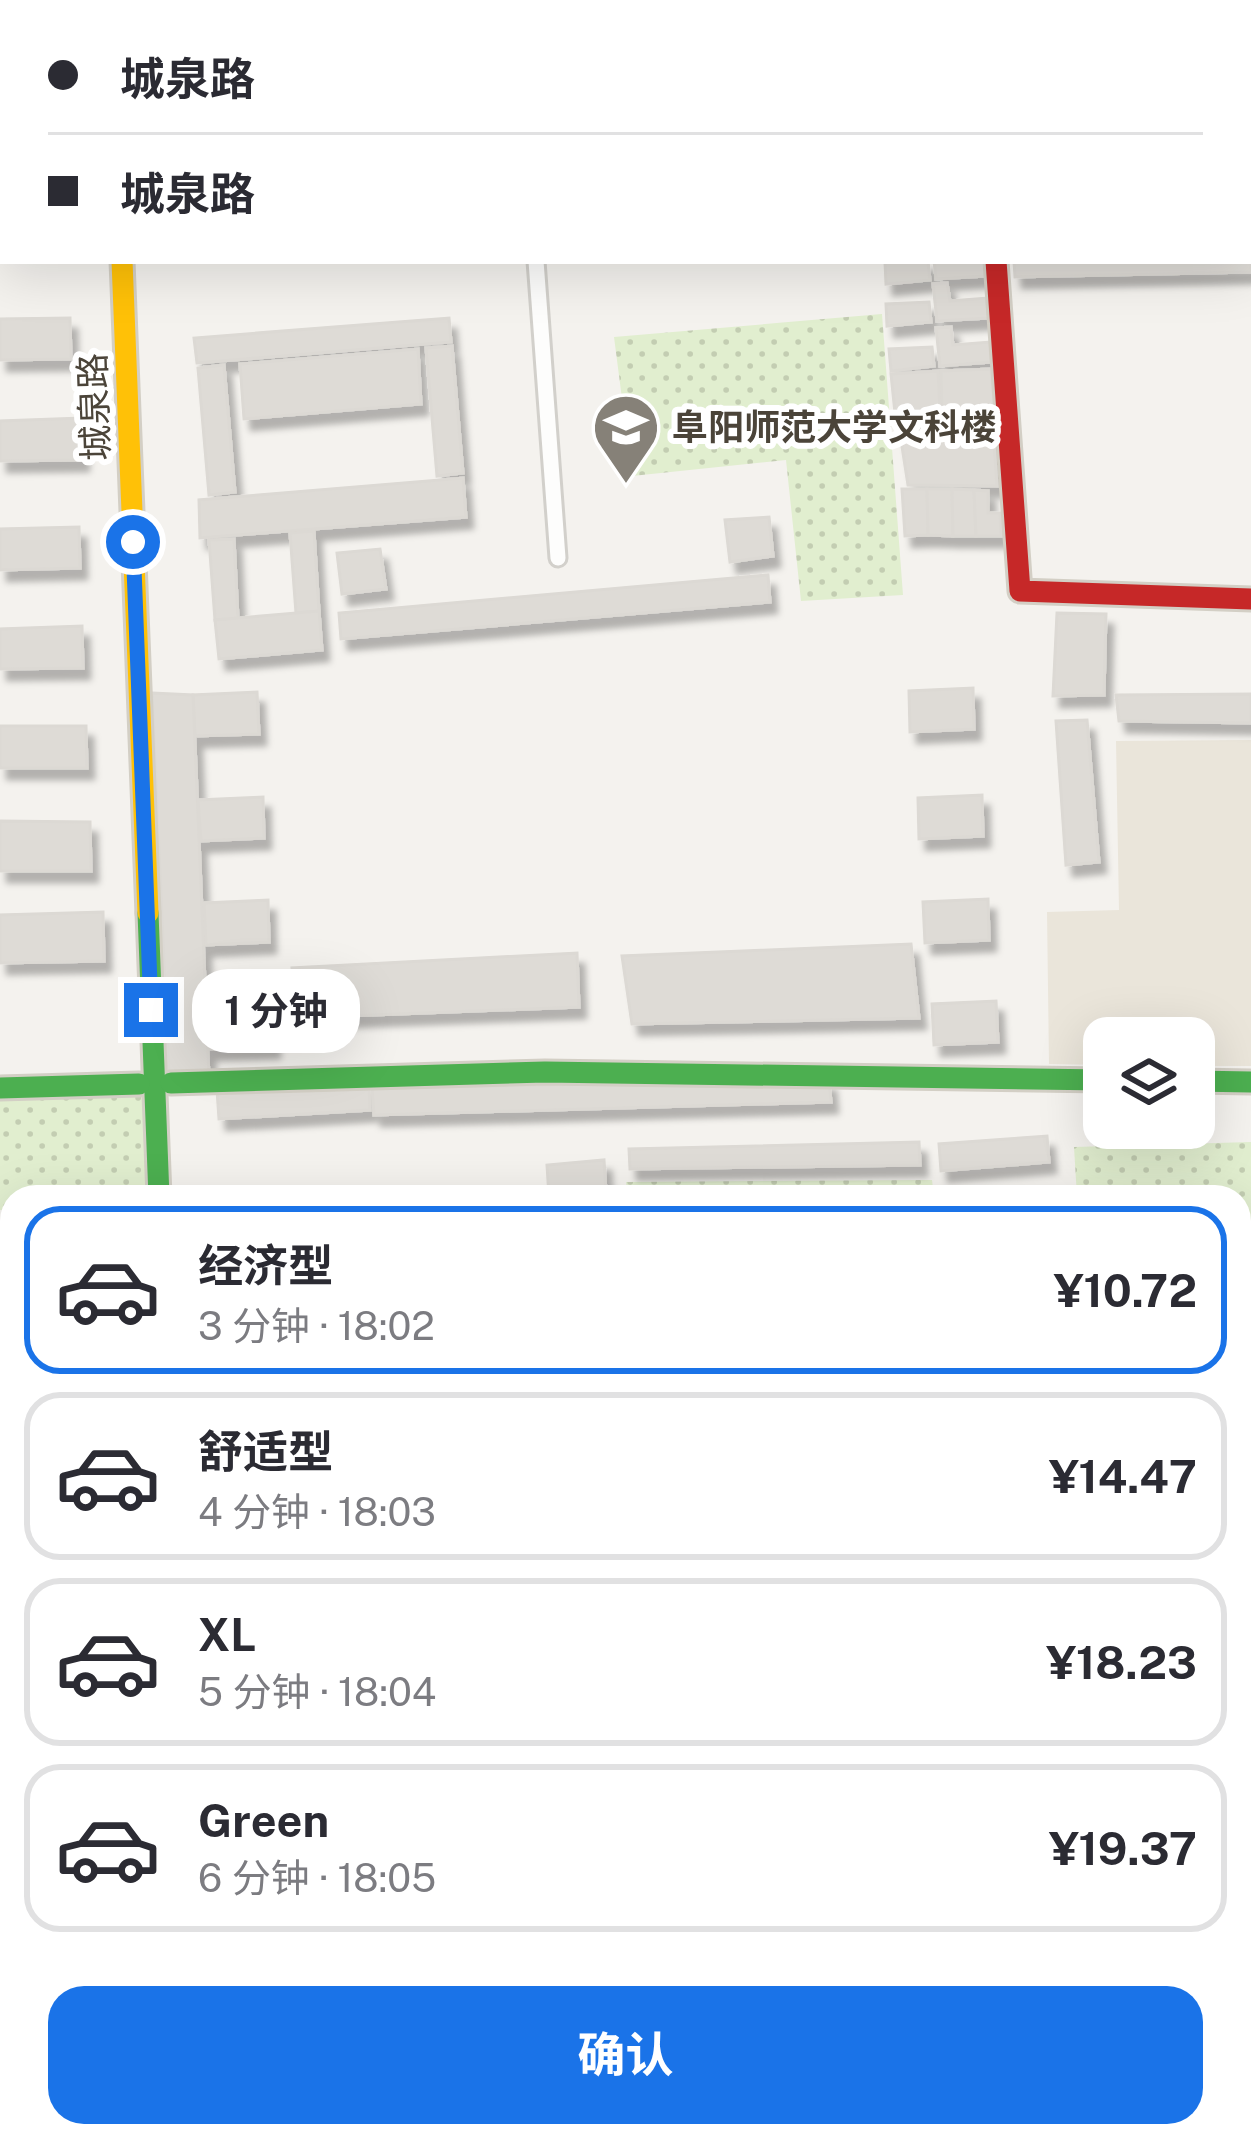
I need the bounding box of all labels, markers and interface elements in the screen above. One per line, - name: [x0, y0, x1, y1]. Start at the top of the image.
- text: 城泉路: [120, 52, 255, 105]
- text: 城泉路: [120, 167, 255, 220]
- street label: 城泉路: [71, 352, 117, 462]
- school or university icon: 阜阳师范大学文科楼: [591, 392, 661, 486]
- place label: 阜阳师范大学文科楼: [672, 406, 996, 448]
- route start: [106, 515, 160, 569]
- callout: 1 分钟: [193, 968, 361, 1052]
- route end: [124, 983, 178, 1037]
- text: 1 分钟: [224, 988, 328, 1034]
- map controls: [1083, 1017, 1215, 1149]
- button: layers: [1083, 1017, 1215, 1149]
- icon: car: [54, 1236, 162, 1344]
- text: 经济型: [198, 1239, 333, 1292]
- text: ¥10.72: [1054, 1264, 1197, 1317]
- text: 3 分钟 · 18:02: [198, 1303, 435, 1349]
- icon: car: [54, 1422, 162, 1530]
- text: 舒适型: [198, 1425, 333, 1478]
- text: ¥14.47: [1049, 1450, 1197, 1503]
- text: 4 分钟 · 18:03: [198, 1489, 436, 1535]
- icon: car: [54, 1608, 162, 1716]
- text: XL: [198, 1608, 256, 1661]
- text: ¥18.23: [1046, 1636, 1197, 1689]
- text: 5 分钟 · 18:04: [198, 1669, 436, 1715]
- icon: car: [54, 1794, 162, 1902]
- text: Green: [198, 1794, 329, 1847]
- text: ¥19.37: [1049, 1822, 1197, 1875]
- text: 6 分钟 · 18:05: [198, 1855, 436, 1901]
- button: 确认: [48, 1986, 1203, 2124]

